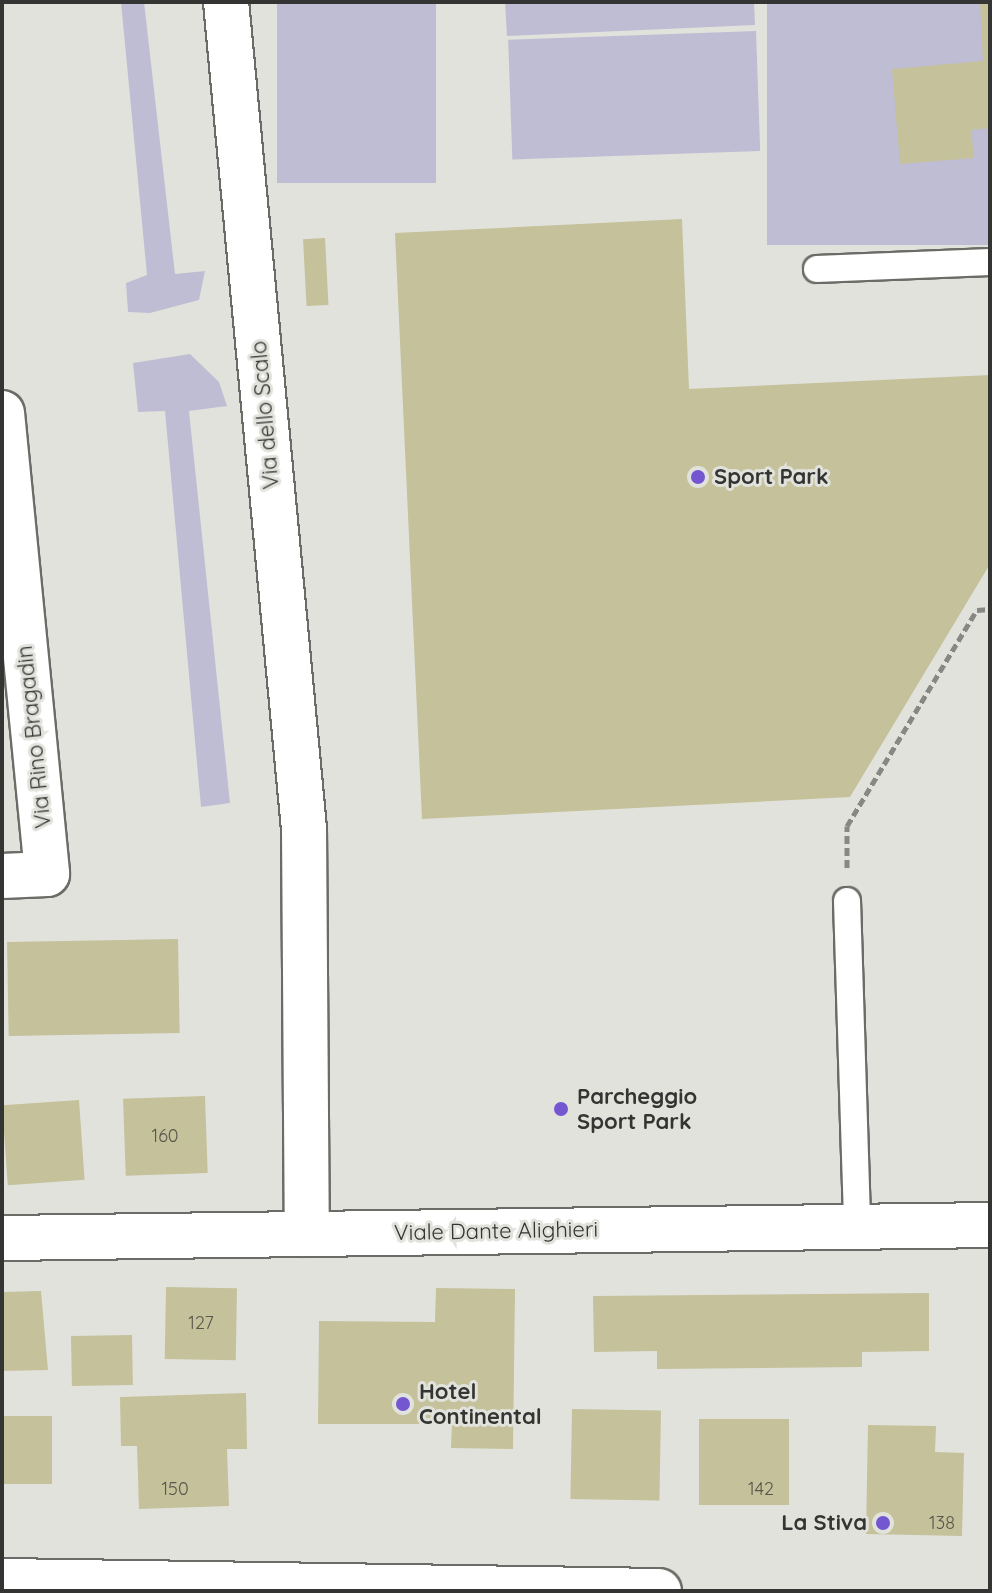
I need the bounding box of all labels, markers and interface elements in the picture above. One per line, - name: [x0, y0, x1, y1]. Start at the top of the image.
- street label: Via dello Scalo: [245, 340, 285, 490]
- place label: Sport Park: [714, 464, 828, 490]
- marker: Sport Park: [689, 468, 707, 486]
- street label: Via Rino Bragadin: [11, 644, 57, 830]
- place label: Parcheggio Sport Park: [577, 1083, 697, 1134]
- marker: Parcheggio Sport Park: [552, 1100, 570, 1118]
- house number: 160: [151, 1125, 179, 1147]
- street label: Viale Dante Alighieri: [394, 1216, 598, 1246]
- house number: 127: [188, 1312, 214, 1334]
- place label: Hotel Continental: [419, 1378, 542, 1430]
- marker: Hotel Continental: [394, 1395, 412, 1413]
- house number: 150: [161, 1478, 189, 1500]
- house number: 142: [748, 1478, 774, 1500]
- place label: La Stiva: [781, 1510, 867, 1536]
- house number: 138: [929, 1512, 955, 1534]
- marker: La Stiva: [874, 1514, 892, 1532]

